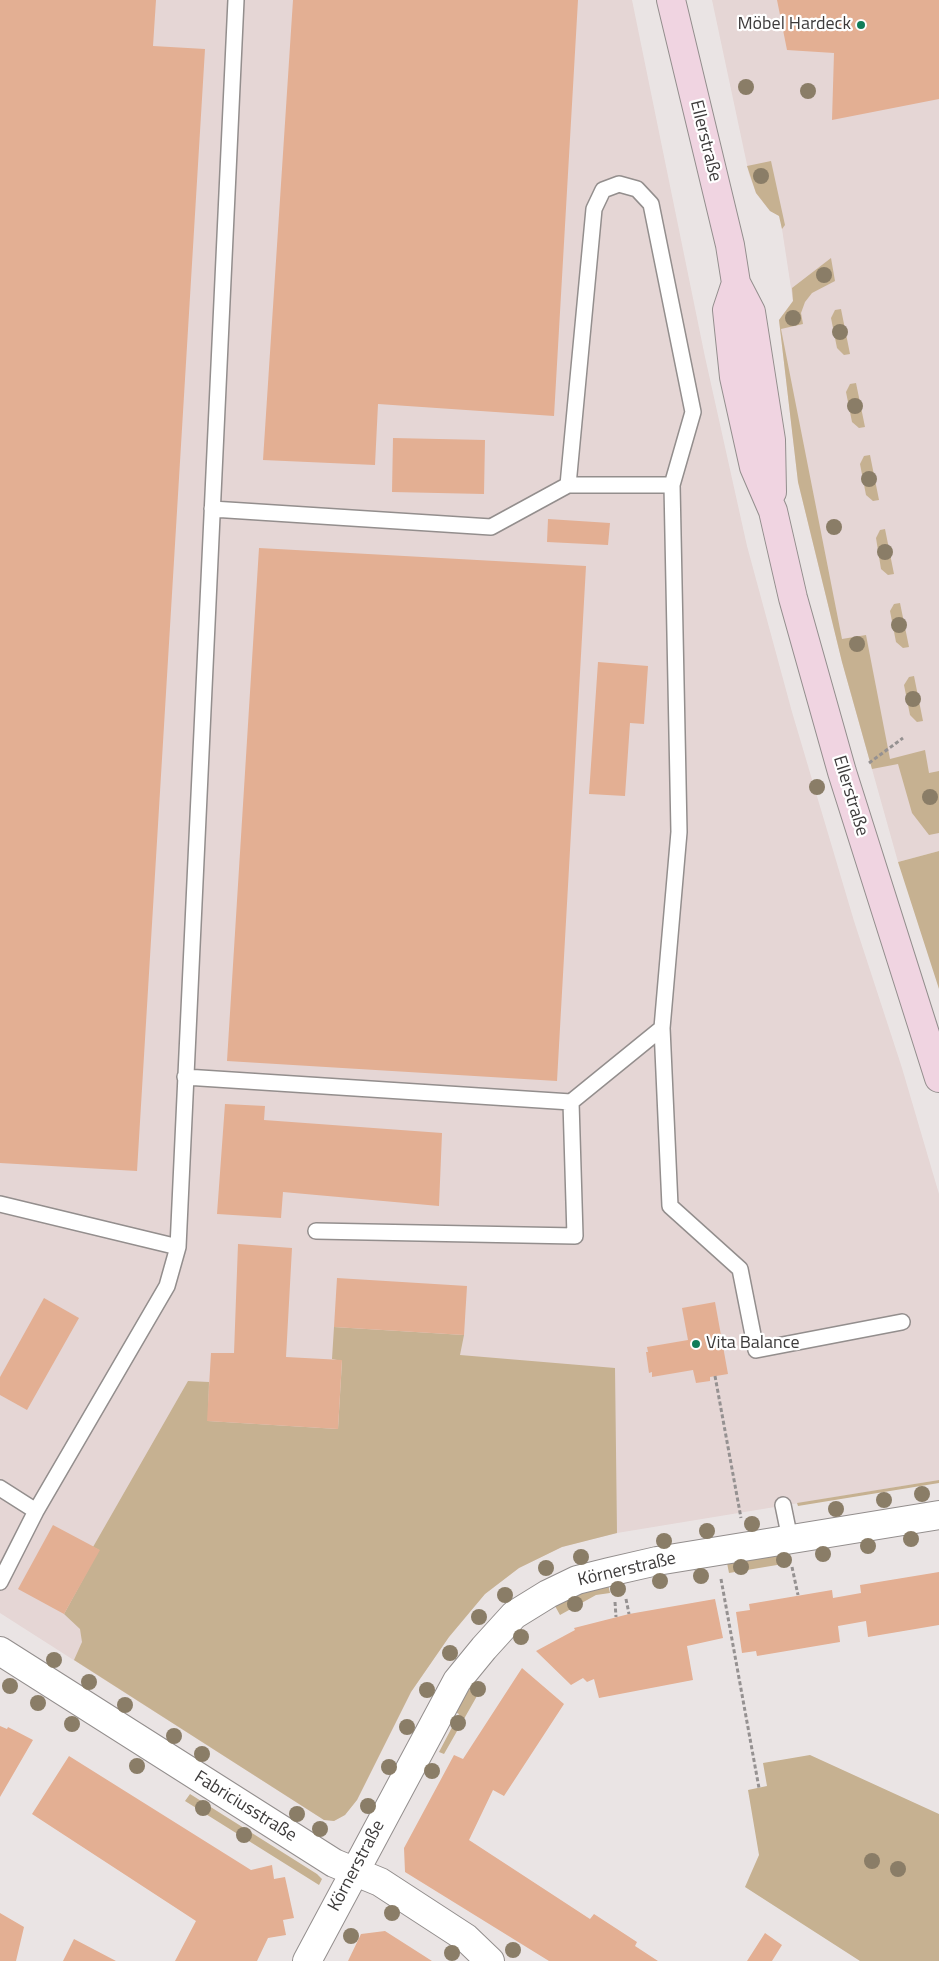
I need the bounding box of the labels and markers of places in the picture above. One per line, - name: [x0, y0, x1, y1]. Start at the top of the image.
- place label: Möbel Hardeck: [738, 14, 851, 36]
- marker: Möbel Hardeck: [855, 19, 867, 31]
- place label: Vita Balance: [706, 1333, 799, 1355]
- marker: Vita Balance: [690, 1338, 702, 1350]

